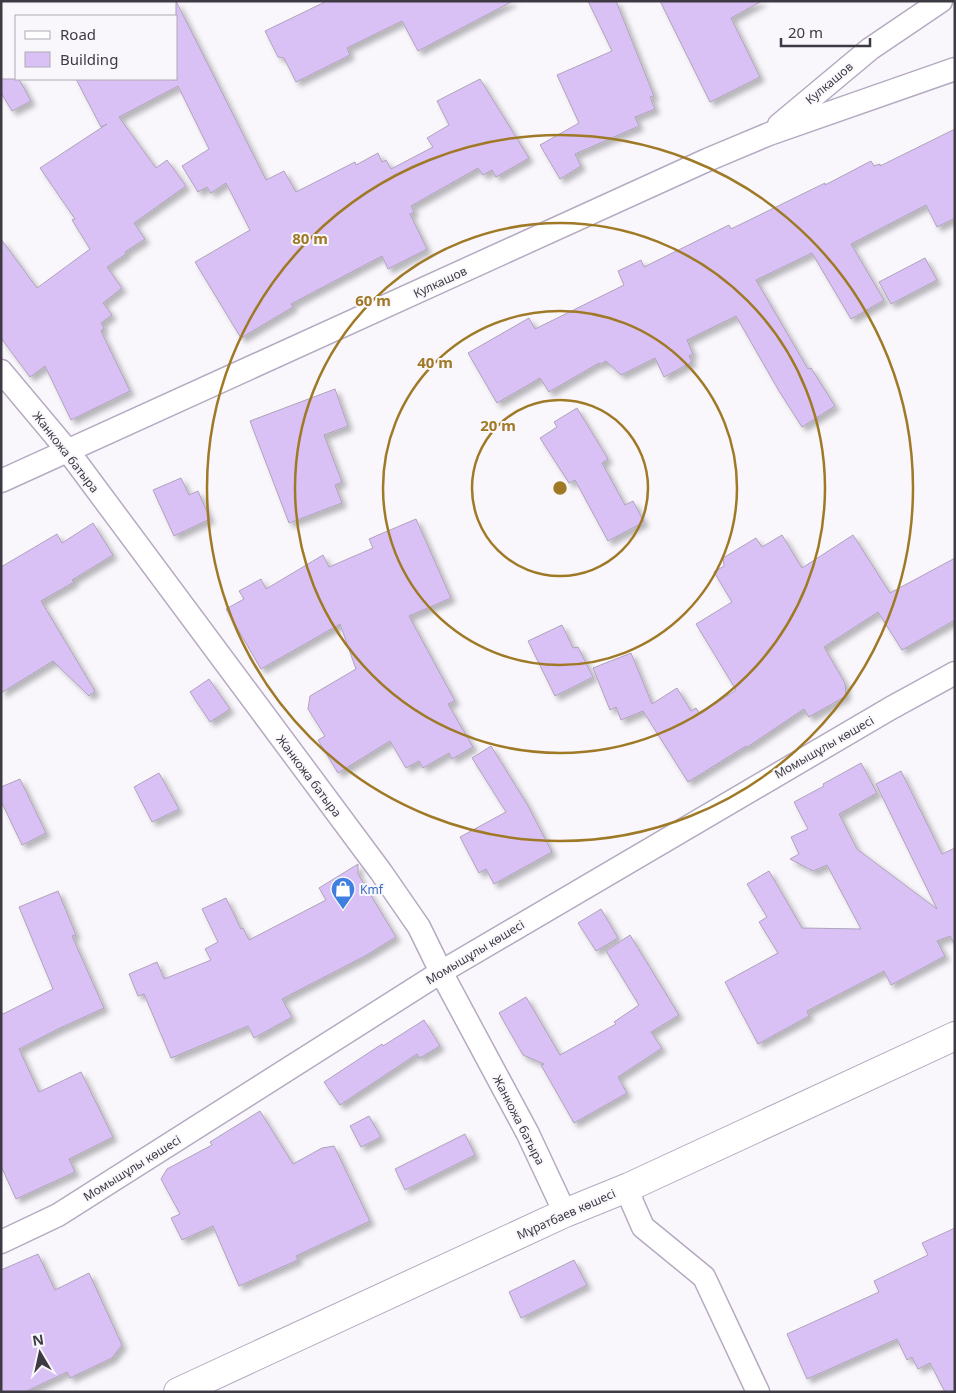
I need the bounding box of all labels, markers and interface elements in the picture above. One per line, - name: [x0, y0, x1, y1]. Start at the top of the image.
- legend: [15, 15, 178, 80]
- scale bar: [781, 15, 870, 47]
- text: 20 m: [788, 22, 823, 42]
- text: Road: [60, 24, 96, 44]
- text: Building: [60, 49, 118, 69]
- street label: Кулкашов: [802, 58, 857, 108]
- text: 80 m: [292, 228, 328, 248]
- street label: Кулкашов: [410, 262, 470, 302]
- text: 60 m: [355, 290, 391, 310]
- text: 40 m: [417, 352, 453, 372]
- street label: Жанкожа батыра: [29, 408, 103, 496]
- text: 20 m: [480, 415, 516, 435]
- centre of rings: [551, 479, 569, 497]
- street label: Момышұлы көшесі: [771, 712, 877, 782]
- street label: Жанкожа батыра: [272, 731, 346, 821]
- shop icon: Kmf: [330, 876, 356, 910]
- place label: Kmf: [360, 881, 384, 898]
- street label: Момышұлы көшесі: [423, 916, 527, 988]
- street label: Жанкожа батыра: [489, 1072, 549, 1168]
- street label: Момышұлы көшесі: [80, 1131, 184, 1205]
- street label: Мұратбаев көшесі: [514, 1185, 618, 1243]
- north arrow: [15, 1328, 65, 1378]
- text: N: [31, 1329, 45, 1350]

